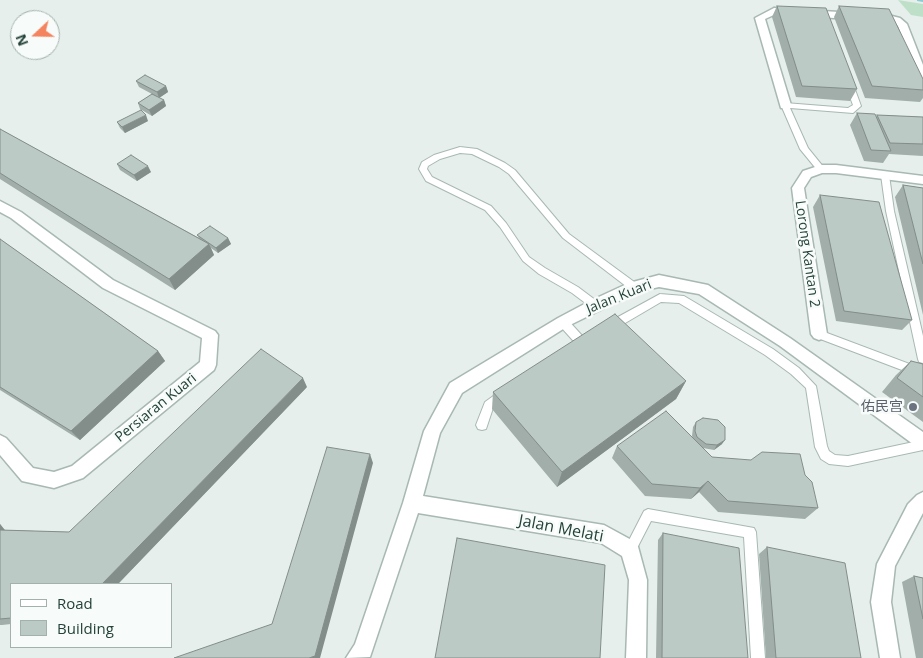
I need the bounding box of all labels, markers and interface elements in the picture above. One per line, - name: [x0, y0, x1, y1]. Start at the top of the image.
- north arrow: [10, 10, 60, 60]
- text: N: [11, 31, 32, 49]
- street label: Lorong Kantan 2: [791, 200, 823, 308]
- street label: Jalan Kuari: [584, 276, 654, 318]
- street label: Persiaran Kuari: [112, 370, 200, 446]
- place label: 佑民宫: [861, 399, 903, 415]
- marker: 佑民宫: [907, 401, 919, 413]
- street label: Jalan Melati: [517, 511, 605, 547]
- legend: [10, 583, 172, 648]
- text: Road: [57, 593, 93, 613]
- text: Building: [57, 618, 114, 638]

